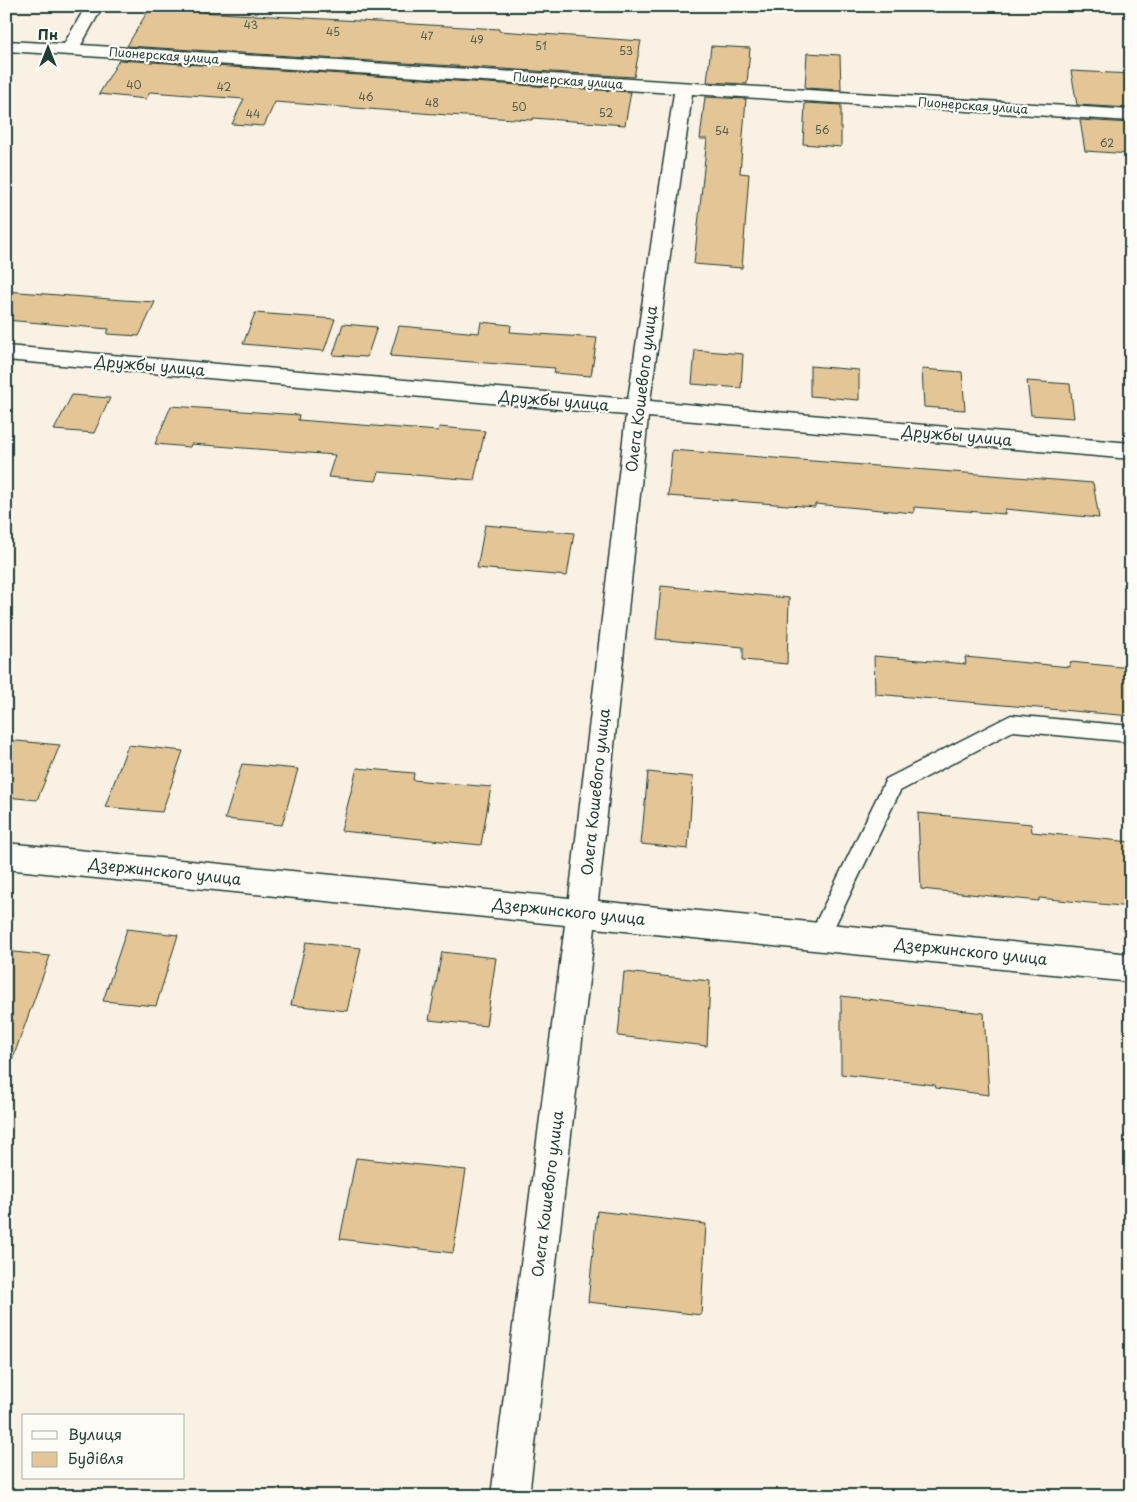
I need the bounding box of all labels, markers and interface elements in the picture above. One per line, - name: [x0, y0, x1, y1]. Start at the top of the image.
- house number: 43: [244, 16, 258, 33]
- north arrow: [22, 22, 72, 72]
- house number: 45: [326, 23, 340, 40]
- text: Пн: [38, 24, 58, 45]
- house number: 47: [421, 27, 434, 44]
- house number: 49: [470, 31, 484, 48]
- house number: 51: [535, 37, 547, 54]
- street label: Пионерская улица: [108, 42, 220, 68]
- house number: 53: [619, 42, 633, 59]
- street label: Пионерская улица: [512, 67, 624, 93]
- house number: 40: [126, 76, 142, 93]
- house number: 42: [217, 78, 232, 95]
- house number: 46: [359, 88, 374, 105]
- street label: Пионерская улица: [917, 92, 1029, 118]
- house number: 48: [425, 94, 439, 111]
- house number: 50: [511, 98, 527, 115]
- house number: 52: [599, 104, 613, 121]
- house number: 44: [246, 105, 260, 122]
- house number: 56: [815, 121, 830, 138]
- house number: 54: [715, 122, 729, 139]
- house number: 62: [1100, 134, 1114, 151]
- street label: Олега Кошевого улица: [619, 304, 662, 473]
- street label: Дружбы улица: [93, 348, 207, 381]
- street label: Дружбы улица: [497, 383, 611, 416]
- street label: Дружбы улица: [900, 418, 1014, 451]
- street label: Олега Кошевого улица: [574, 707, 615, 876]
- street label: Дзержинского улица: [87, 851, 243, 890]
- street label: Дзержинского улица: [491, 891, 647, 930]
- street label: Дзержинского улица: [893, 931, 1049, 970]
- street label: Олега Кошевого улица: [525, 1109, 568, 1278]
- legend: [22, 1414, 185, 1480]
- text: Вулиця: [68, 1422, 122, 1445]
- text: Будівля: [68, 1446, 124, 1469]

